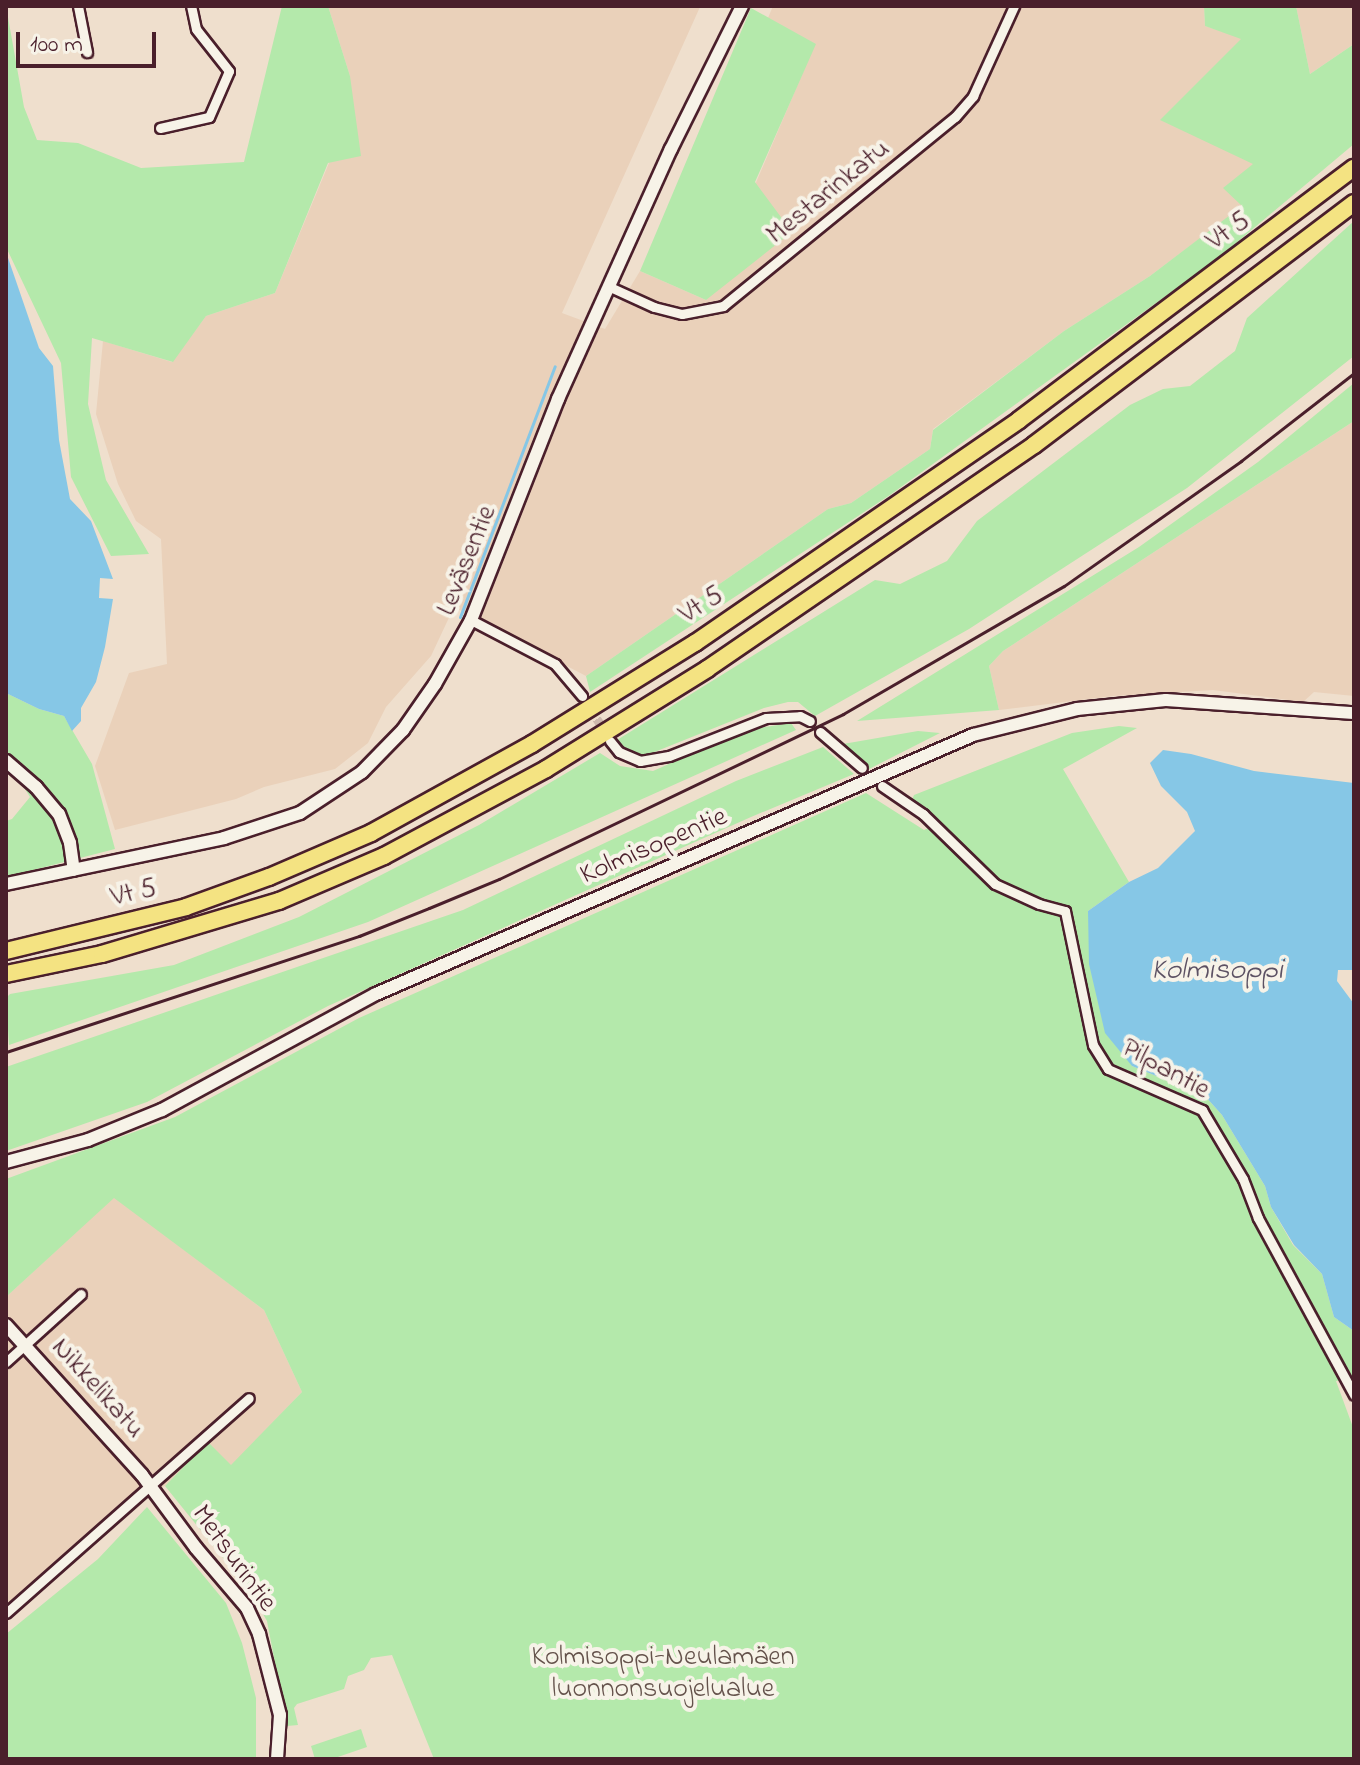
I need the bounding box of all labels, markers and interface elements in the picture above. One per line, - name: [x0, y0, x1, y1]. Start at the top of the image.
- scale bar: [20, 16, 160, 66]
- text: 100 m: [30, 28, 83, 63]
- street label: Mestarinkatu: [761, 133, 897, 253]
- street label: Vt 5: [1201, 205, 1257, 259]
- street label: Leväsentie: [431, 501, 505, 621]
- street label: Vt 5: [674, 579, 730, 633]
- street label: Kolmisopentie: [576, 801, 732, 893]
- street label: Vt 5: [108, 872, 160, 916]
- water label: Kolmisoppi: [1151, 953, 1283, 989]
- street label: Pilpantie: [1115, 1032, 1215, 1108]
- street label: Nikkelikatu: [43, 1332, 151, 1446]
- street label: Metsurintie: [183, 1499, 283, 1619]
- park label: Kolmisoppi-Neulamäen luonnonsuojelualue: [531, 1641, 795, 1707]

